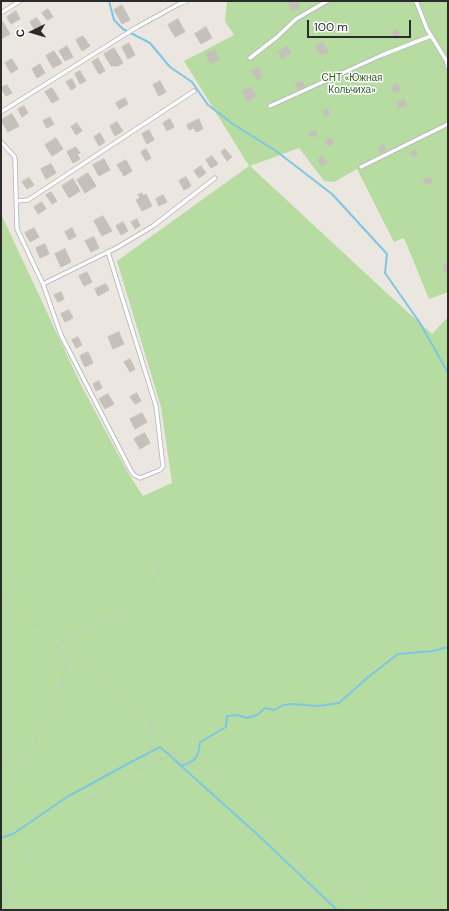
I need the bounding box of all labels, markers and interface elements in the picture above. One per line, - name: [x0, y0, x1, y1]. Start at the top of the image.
- north arrow: [12, 12, 52, 52]
- scale bar: [309, 12, 413, 38]
- text: 100 m: [314, 19, 348, 35]
- text: С: [13, 28, 27, 38]
- park label: СНТ «Южная Кольчиха»: [321, 72, 383, 96]

